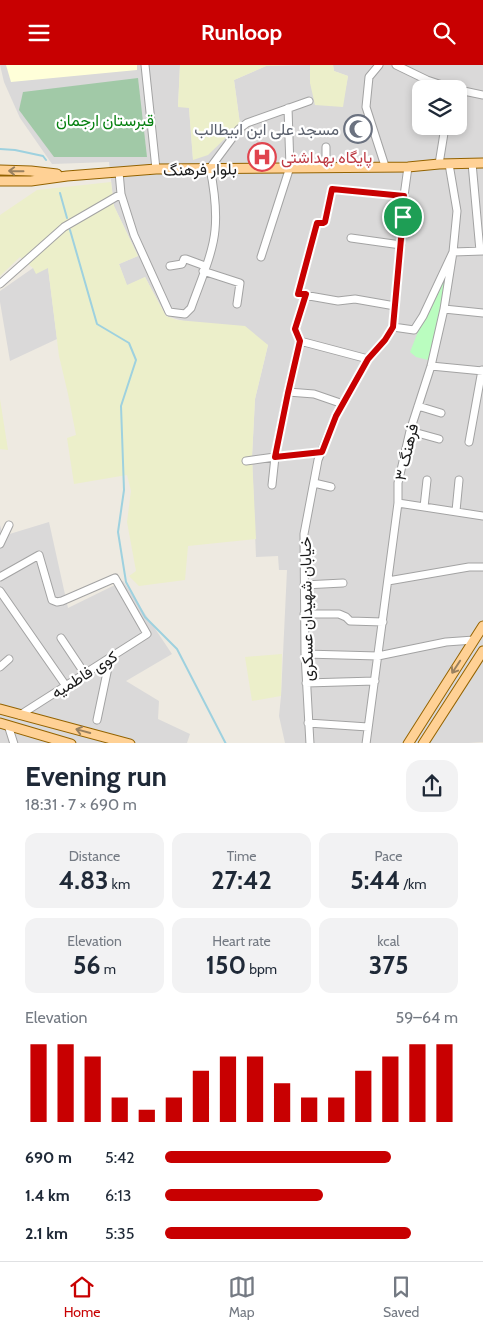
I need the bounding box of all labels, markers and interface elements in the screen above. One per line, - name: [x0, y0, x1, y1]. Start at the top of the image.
- icon: menu: [25, 19, 53, 47]
- text: Runloop: [201, 19, 282, 46]
- icon: search: [430, 19, 458, 47]
- map controls: [412, 80, 467, 135]
- button: layers: [412, 80, 467, 135]
- park label: قبرستان ارجمان: [56, 111, 154, 131]
- mosque icon: مسجد علی ابن ابیطالب: [343, 114, 373, 144]
- place label: مسجد علی ابن ابیطالب: [194, 120, 339, 140]
- hospital icon: پایگاه بهداشتی: [247, 142, 277, 172]
- place label: پایگاه بهداشتی: [281, 148, 372, 169]
- street label: بلوار فرهنگ: [163, 159, 237, 181]
- one-way arrow: [8, 166, 24, 175]
- pin: [382, 196, 424, 238]
- icon: arrive: [389, 203, 417, 231]
- street label: فرهنگ ۳: [391, 422, 423, 483]
- street label: خیابان شهیدان عسکری: [296, 536, 318, 681]
- street label: کوی فاطمیه: [48, 647, 121, 703]
- one-way arrow: [451, 660, 462, 674]
- one-way arrow: [76, 726, 92, 735]
- text: Evening run: [25, 759, 167, 793]
- button: share: [406, 760, 458, 812]
- text: 18:31 · 7 × 690 m: [25, 795, 137, 814]
- text: Distance: [69, 847, 120, 865]
- text: Time: [227, 847, 256, 865]
- text: Pace: [375, 847, 402, 865]
- text: 4.83: [59, 865, 108, 895]
- text: 27:42: [211, 865, 272, 895]
- text: 5:44: [350, 865, 400, 895]
- text: km: [108, 875, 130, 893]
- text: /km: [400, 875, 427, 893]
- text: Elevation: [67, 932, 122, 950]
- text: Heart rate: [212, 932, 271, 950]
- text: kcal: [377, 932, 400, 950]
- text: 56: [73, 950, 101, 980]
- text: 150: [206, 950, 246, 980]
- text: 375: [369, 950, 408, 980]
- text: m: [101, 960, 116, 978]
- text: bpm: [246, 960, 277, 978]
- text: Elevation: [25, 1008, 88, 1027]
- text: 59–64 m: [396, 1008, 458, 1027]
- text: 690 m: [25, 1148, 72, 1167]
- text: 5:42: [105, 1148, 135, 1167]
- text: 1.4 km: [25, 1186, 70, 1205]
- text: 6:13: [105, 1186, 131, 1205]
- text: 2.1 km: [25, 1224, 68, 1243]
- text: 5:35: [105, 1224, 134, 1243]
- tab: Home: [64, 1273, 100, 1321]
- tab: Map: [228, 1273, 256, 1321]
- tab: Saved: [383, 1273, 419, 1321]

